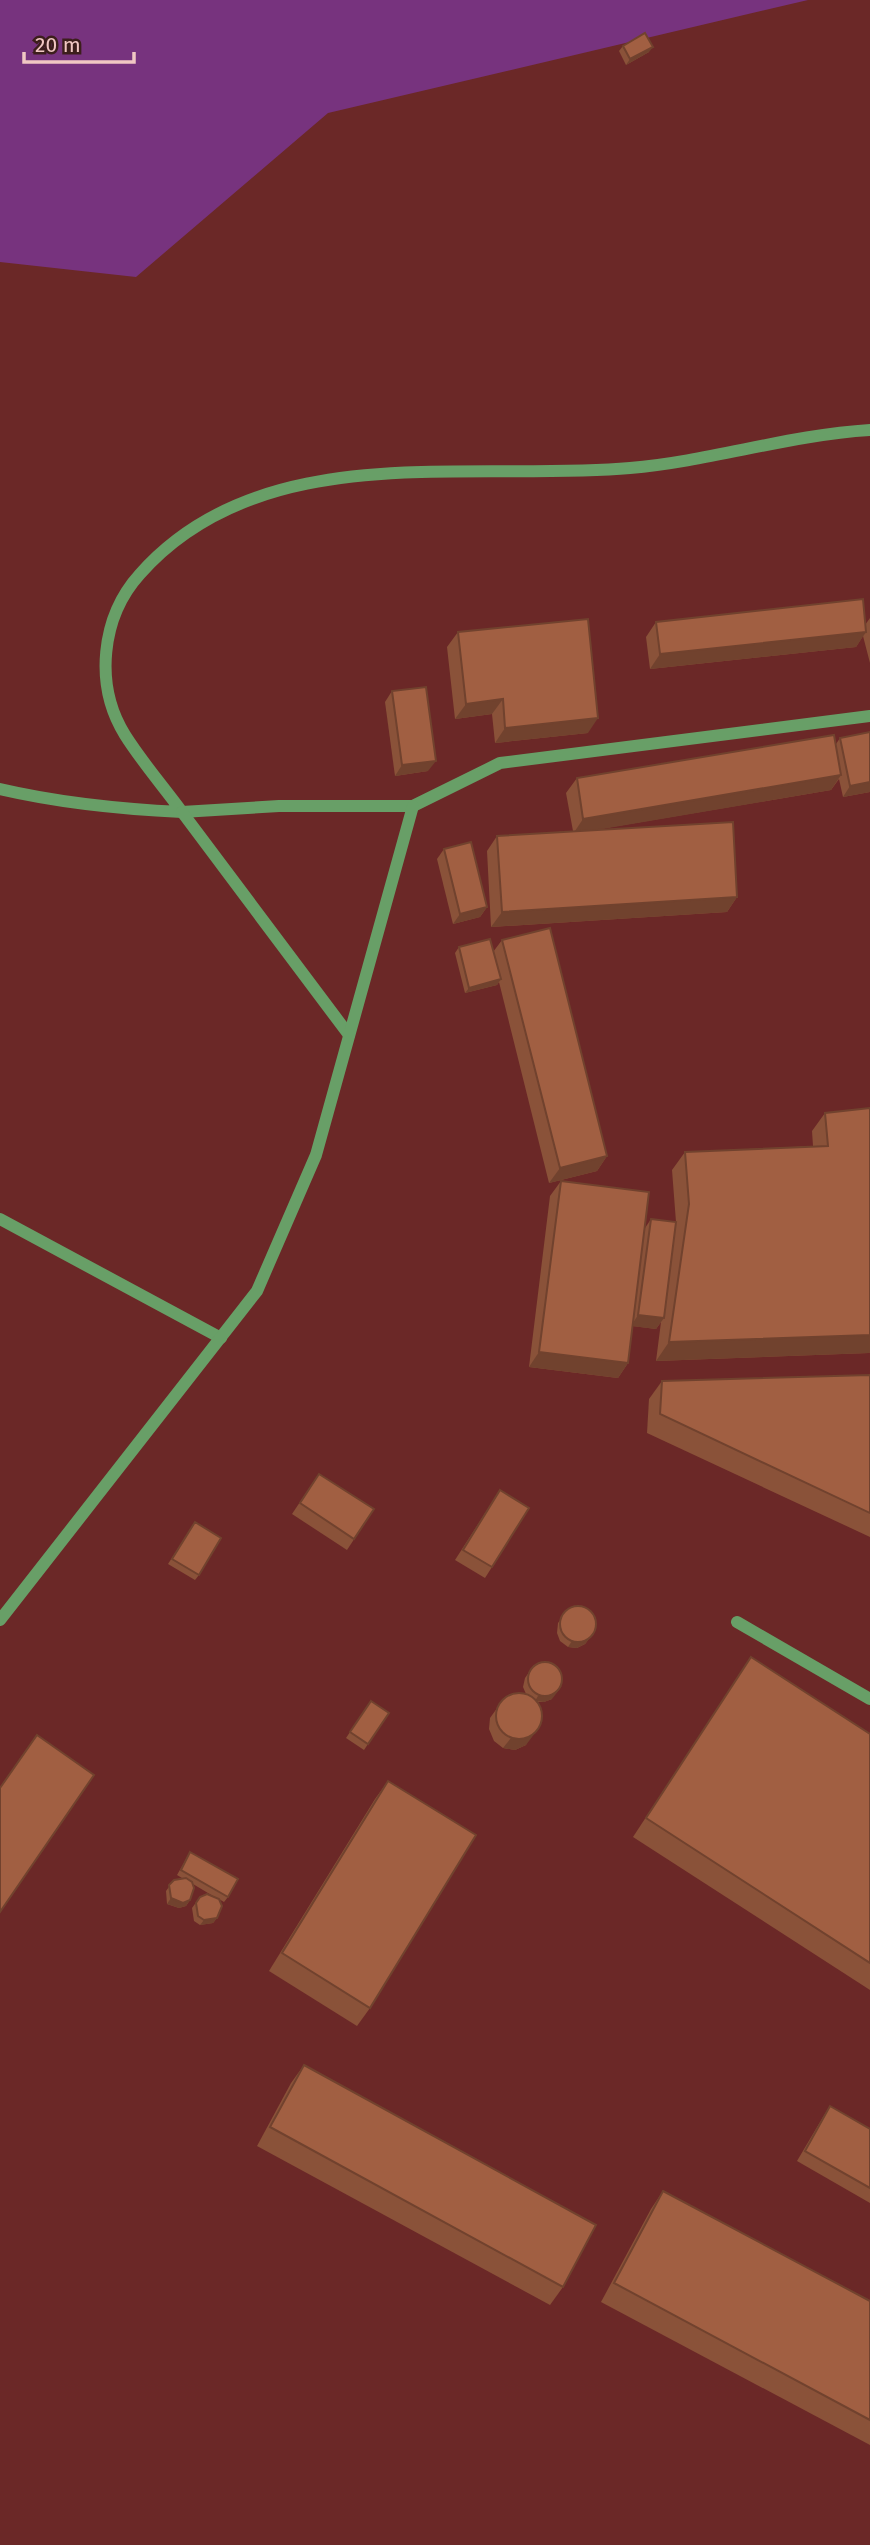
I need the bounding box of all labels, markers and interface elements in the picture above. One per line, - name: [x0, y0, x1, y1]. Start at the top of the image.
- scale bar: [24, 21, 135, 65]
- text: 20 m: [35, 32, 81, 58]

